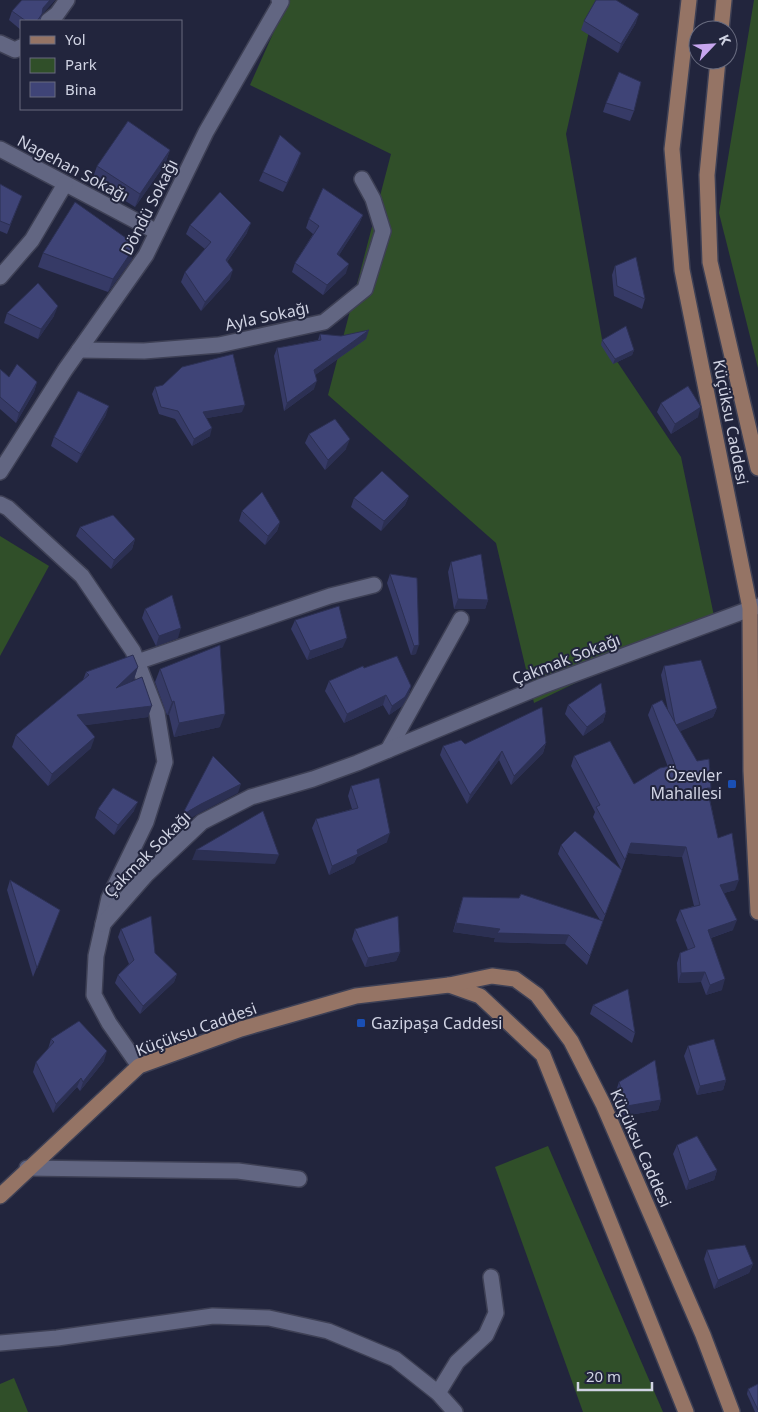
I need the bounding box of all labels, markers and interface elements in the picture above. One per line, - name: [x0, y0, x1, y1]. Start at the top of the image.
- legend: [20, 20, 182, 110]
- north arrow: [688, 20, 738, 70]
- text: Yol: [65, 29, 86, 49]
- text: K: [715, 31, 736, 48]
- text: Park: [65, 54, 97, 74]
- text: Bina: [65, 79, 96, 99]
- street label: Nagehan Sokağı: [14, 129, 132, 207]
- street label: Döndü Sokağı: [115, 155, 183, 259]
- street label: Ayla Sokağı: [223, 296, 311, 336]
- street label: Küçüksu Caddesi: [708, 357, 754, 487]
- street label: Çakmak Sokağı: [509, 628, 623, 690]
- place label: Özevler Mahallesi: [651, 764, 722, 804]
- marker: Özevler Mahallesi: [726, 778, 738, 790]
- street label: Çakmak Sokağı: [99, 806, 195, 902]
- street label: Küçüksu Caddesi: [132, 997, 260, 1061]
- place label: Gazipaşa Caddesi: [371, 1012, 502, 1034]
- marker: Gazipaşa Caddesi: [355, 1017, 367, 1029]
- street label: Küçüksu Caddesi: [605, 1085, 677, 1211]
- scale bar: [578, 1360, 652, 1392]
- text: 20 m: [586, 1366, 621, 1386]

